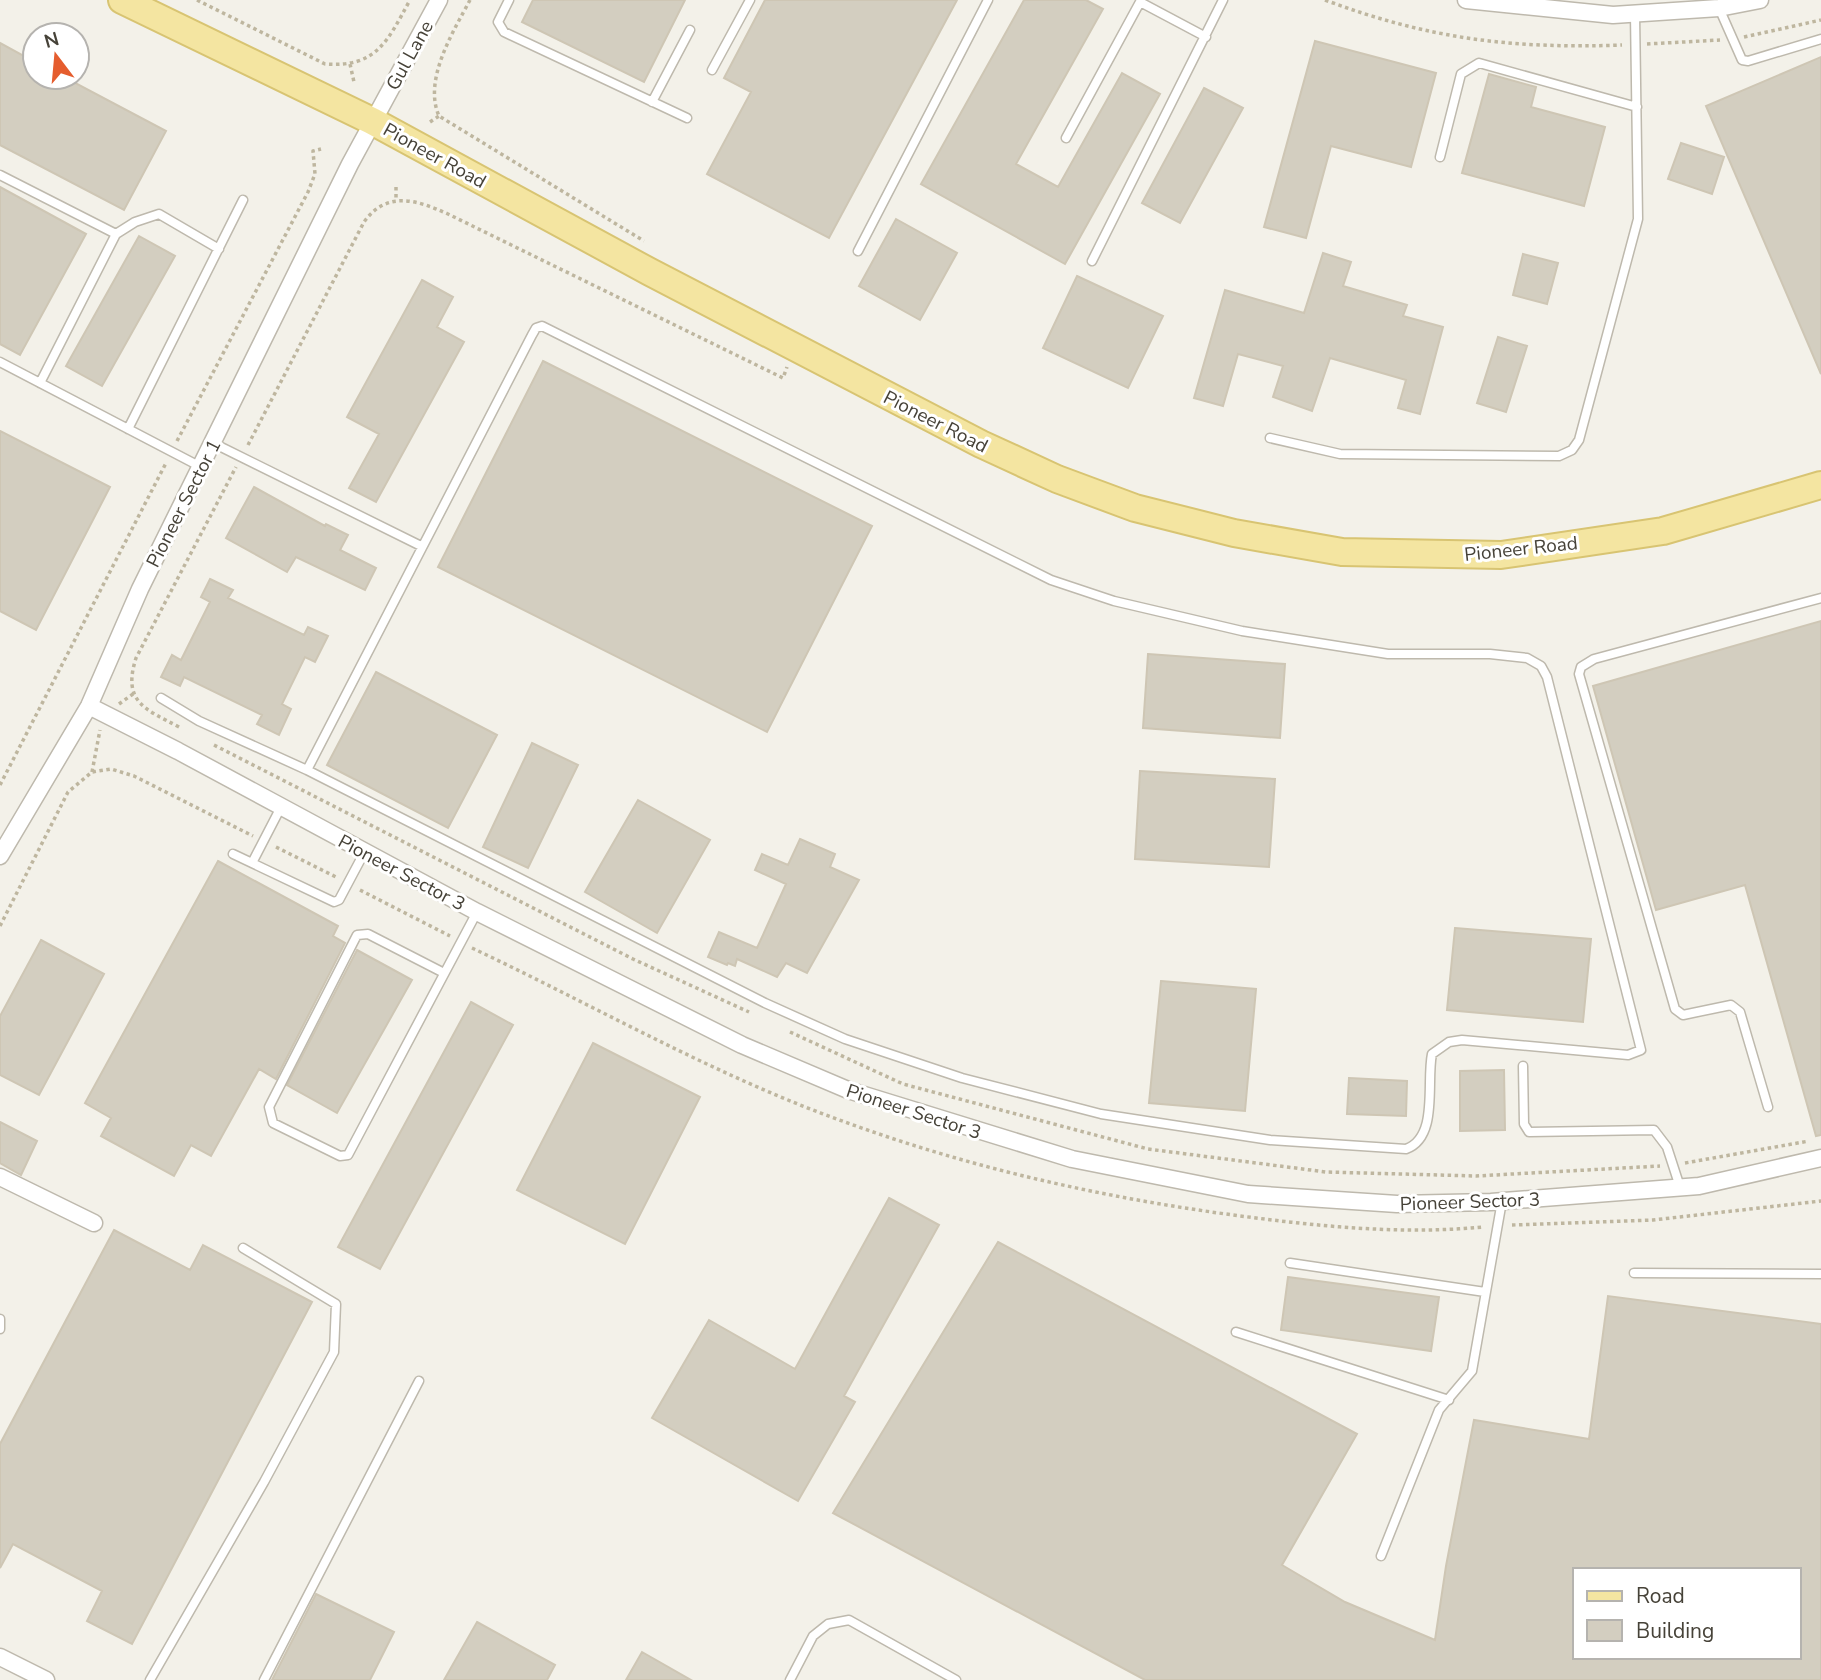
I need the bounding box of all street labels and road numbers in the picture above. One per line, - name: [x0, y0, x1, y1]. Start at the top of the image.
- street label: Gul Lane: [380, 16, 440, 95]
- street label: Pioneer Road: [378, 117, 491, 195]
- street label: Pioneer Road: [879, 384, 992, 459]
- street label: Pioneer Sector 1: [140, 435, 227, 572]
- street label: Pioneer Road: [1463, 530, 1579, 568]
- street label: Pioneer Sector 3: [333, 828, 470, 917]
- street label: Pioneer Sector 3: [843, 1078, 985, 1146]
- street label: Pioneer Sector 3: [1399, 1187, 1541, 1217]

